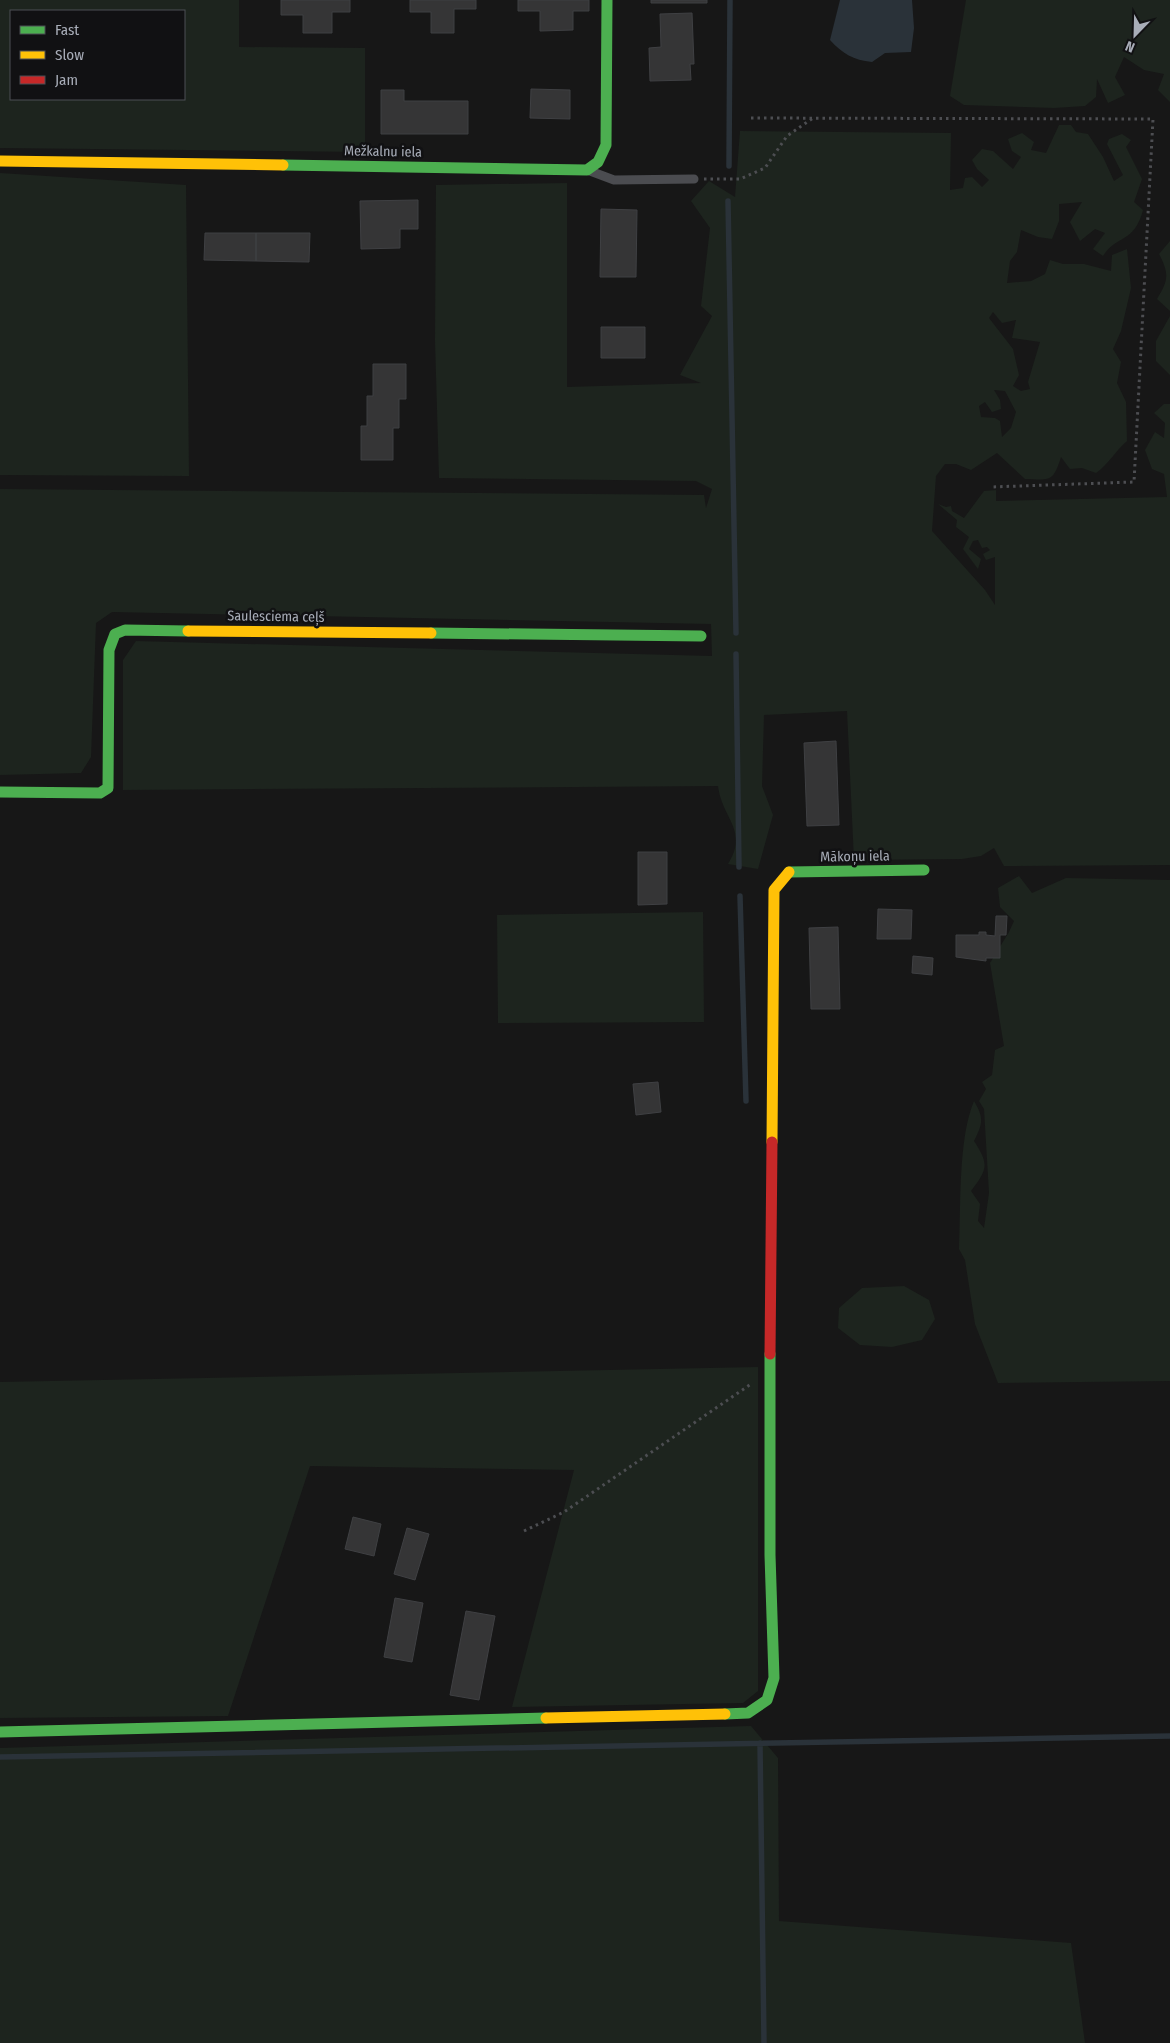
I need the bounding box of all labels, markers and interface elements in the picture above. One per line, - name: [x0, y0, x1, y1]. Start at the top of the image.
- legend: [10, 10, 185, 100]
- north arrow: [1110, 10, 1160, 60]
- text: Fast: [55, 21, 79, 39]
- text: N: [1123, 37, 1137, 56]
- text: Slow: [55, 46, 84, 64]
- text: Jam: [55, 71, 78, 89]
- street label: Mežkalnu iela: [344, 142, 422, 161]
- street label: Saulesciema ceļš: [227, 607, 325, 627]
- street label: Mākoņu iela: [820, 847, 890, 867]

